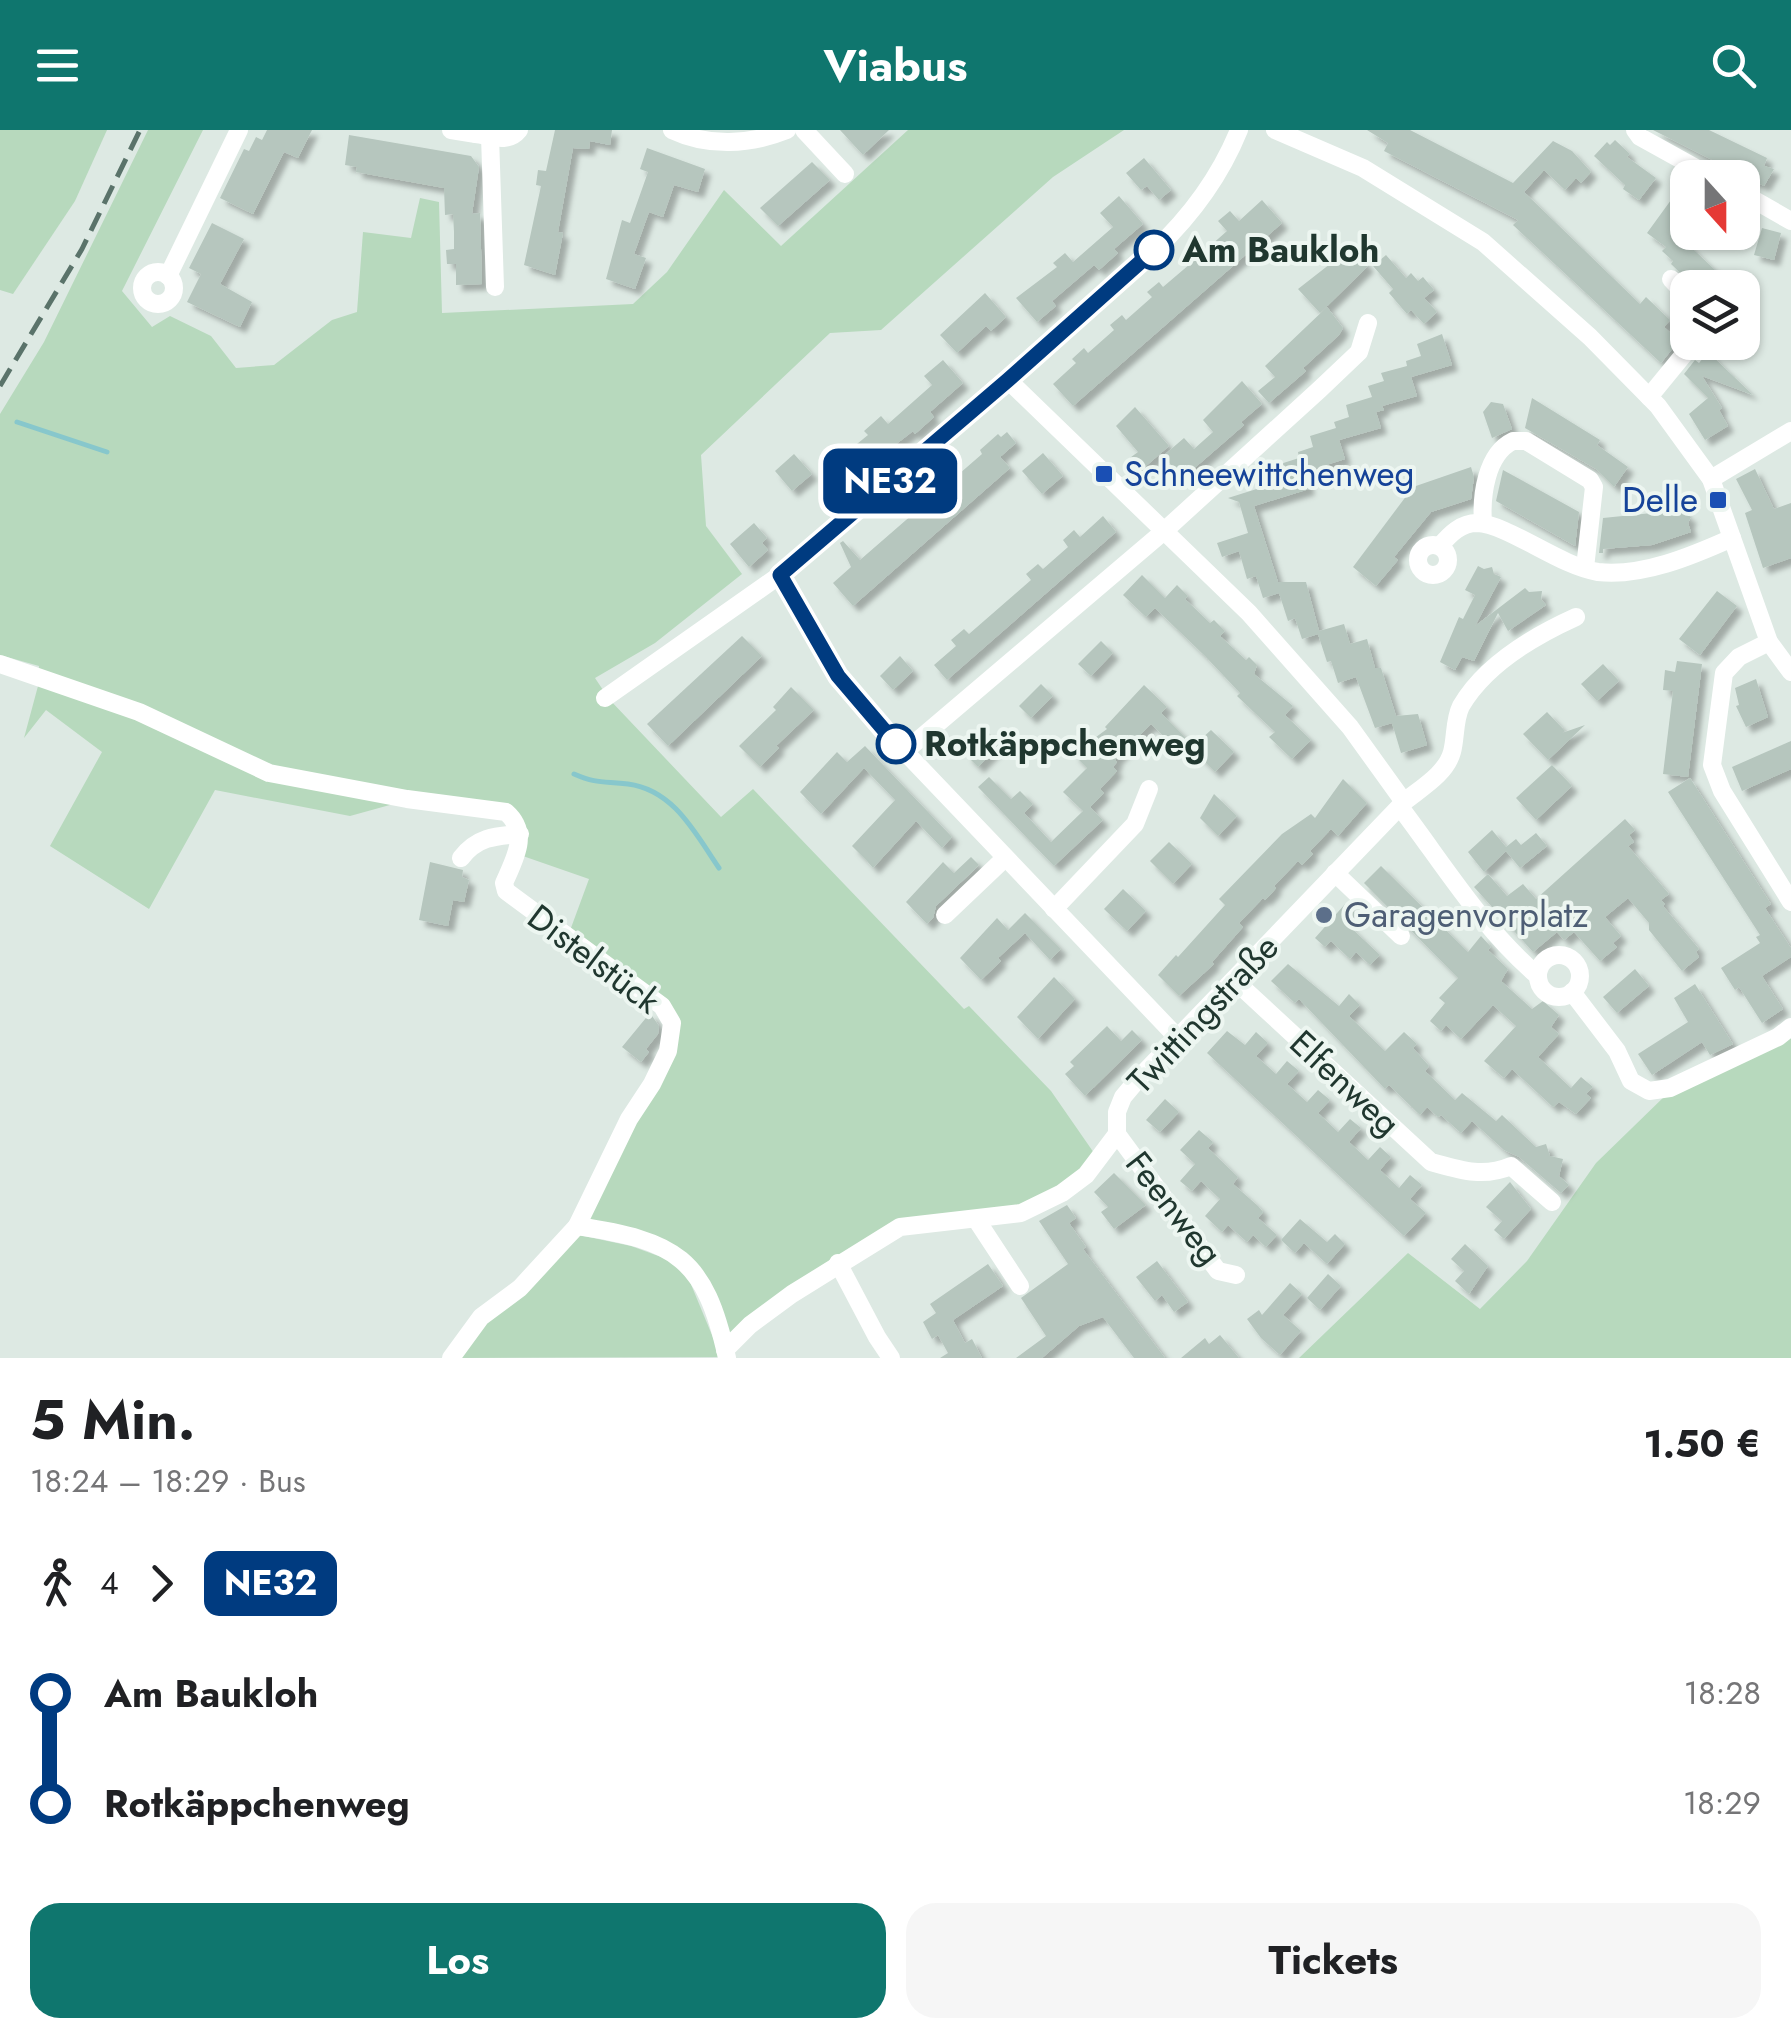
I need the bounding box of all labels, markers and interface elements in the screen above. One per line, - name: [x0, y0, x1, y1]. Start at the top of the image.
- text: Viabus: [824, 33, 967, 98]
- icon: menu: [30, 38, 85, 93]
- icon: search: [1706, 38, 1761, 93]
- north arrow: [1670, 160, 1760, 250]
- map controls: [1670, 160, 1760, 360]
- place label: Am Baukloh: [1181, 225, 1379, 275]
- marker: Am Baukloh: [1135, 231, 1173, 269]
- button: layers: [1670, 270, 1760, 360]
- line badge: NE32: [820, 448, 960, 514]
- place label: Schneewittchenweg: [1124, 449, 1414, 499]
- text: NE32: [843, 456, 937, 506]
- marker: Schneewittchenweg: [1093, 463, 1115, 485]
- place label: Delle: [1622, 475, 1698, 525]
- marker: Delle: [1707, 489, 1729, 511]
- place label: Rotkäppchenweg: [924, 719, 1206, 769]
- marker: Rotkäppchenweg: [877, 725, 915, 763]
- place label: Garagenvorplatz: [1344, 890, 1588, 940]
- street label: Distelstück: [517, 893, 671, 1026]
- marker: Garagenvorplatz: [1313, 904, 1335, 926]
- street label: Twittingstraße: [1116, 923, 1290, 1105]
- street label: Elfenweg: [1279, 1019, 1411, 1147]
- street label: Feenweg: [1114, 1141, 1234, 1275]
- text: 5 Min.: [30, 1380, 196, 1460]
- text: 1.50 €: [1643, 1416, 1761, 1471]
- text: 18:24 – 18:29 · Bus: [30, 1458, 306, 1504]
- icon: walk: [30, 1556, 85, 1611]
- icon: forward: [134, 1556, 189, 1611]
- text: NE32: [224, 1558, 317, 1608]
- text: 4: [100, 1560, 119, 1606]
- text: Am Baukloh: [104, 1666, 318, 1721]
- text: 18:28: [1684, 1670, 1761, 1716]
- text: Rotkäppchenweg: [104, 1776, 410, 1831]
- text: 18:29: [1683, 1780, 1761, 1826]
- button: Los: [30, 1903, 886, 2018]
- button: Tickets: [906, 1903, 1761, 2018]

